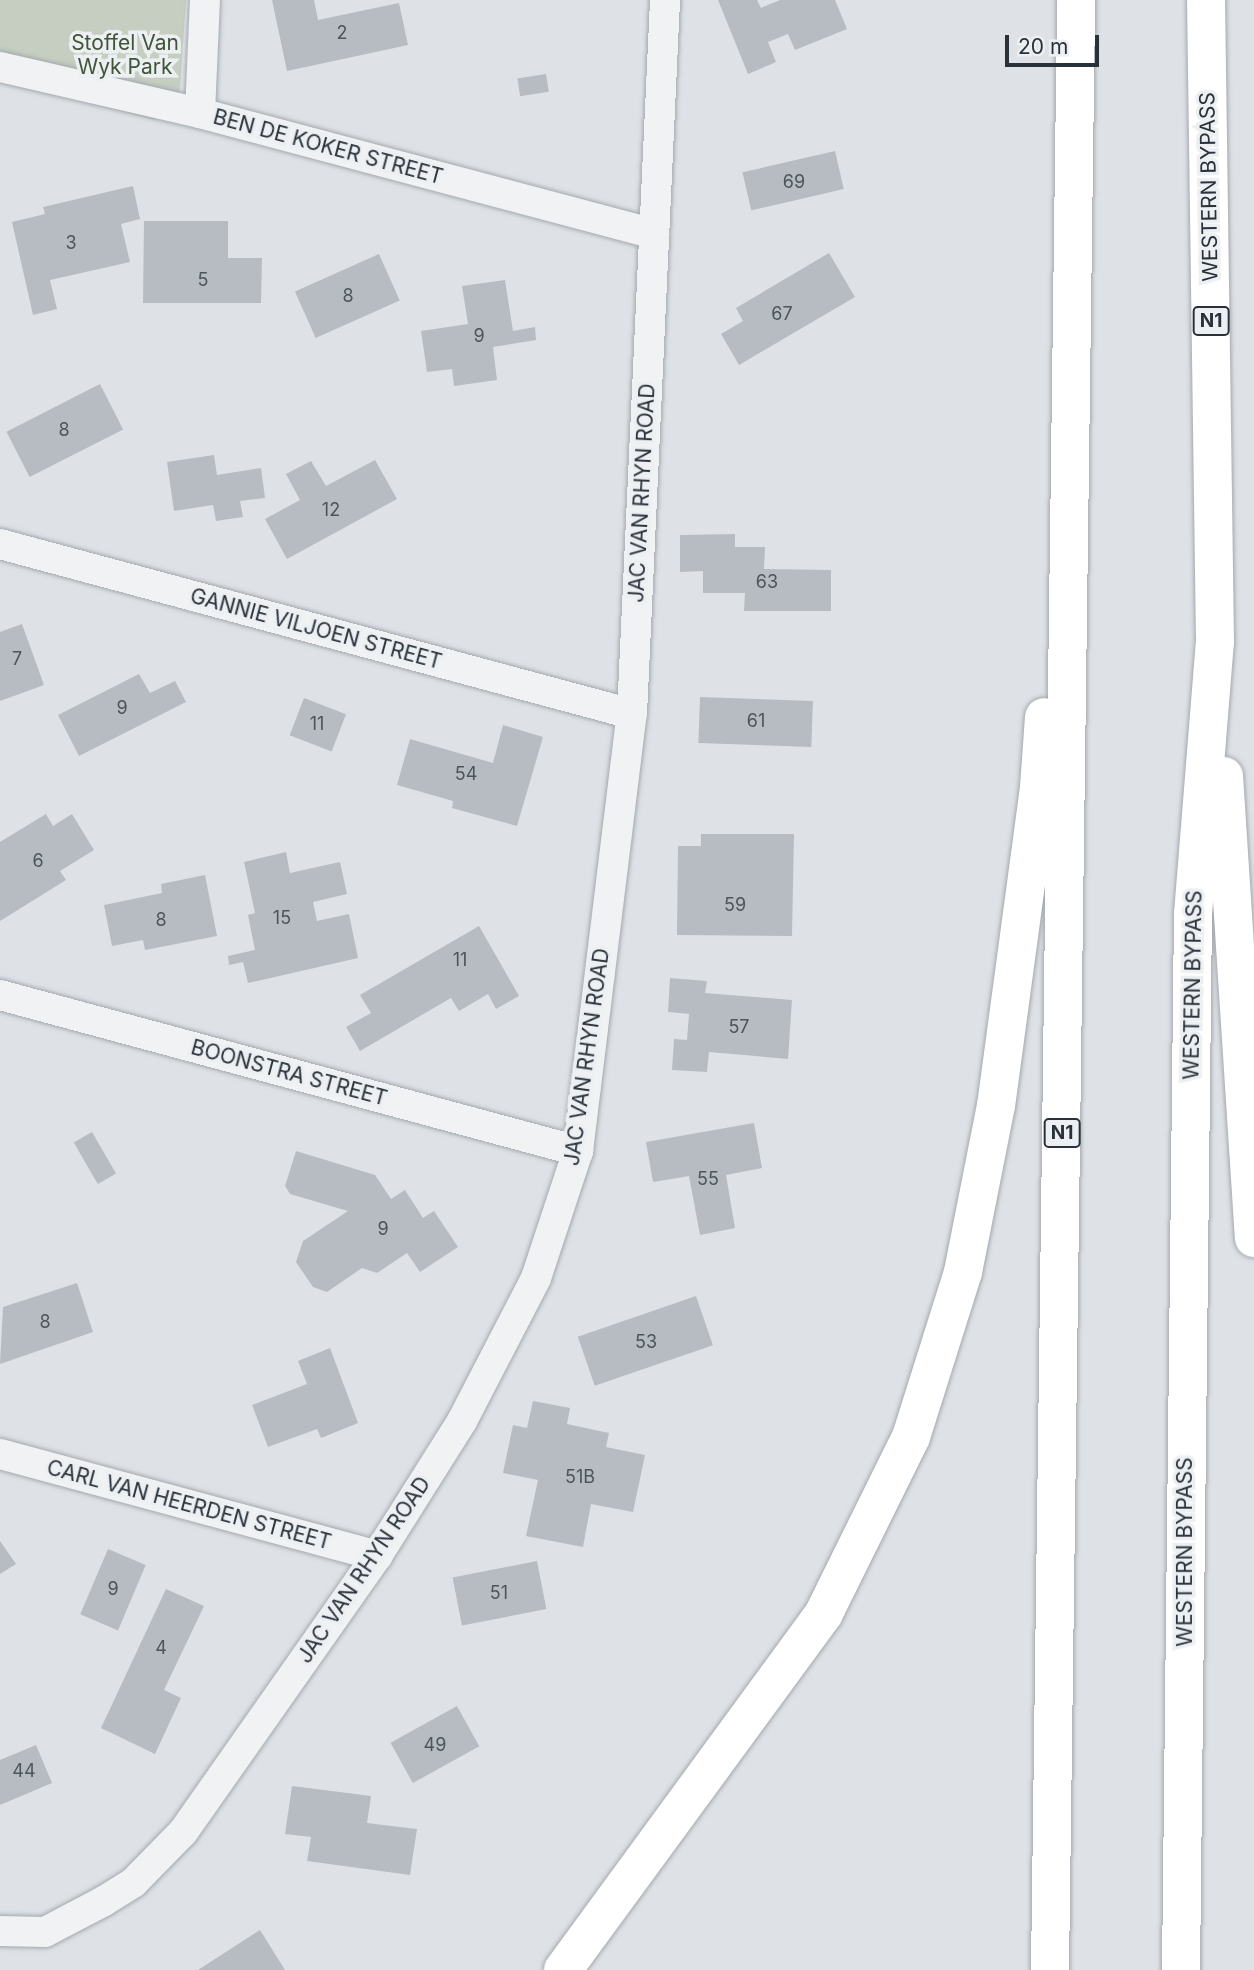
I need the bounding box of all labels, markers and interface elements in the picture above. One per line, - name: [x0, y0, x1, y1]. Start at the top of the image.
- scale bar: [1009, 21, 1104, 65]
- house number: 2: [337, 22, 347, 44]
- park label: Stoffel Van Wyk Park: [71, 30, 179, 80]
- text: 20 m: [1018, 34, 1068, 59]
- street label: WESTERN BYPASS: [1195, 92, 1223, 282]
- street label: BEN DE KOKER STREET: [210, 104, 446, 190]
- house number: 69: [783, 171, 805, 193]
- house number: 3: [65, 232, 77, 254]
- house number: 5: [198, 269, 208, 291]
- house number: 8: [342, 285, 354, 307]
- house number: 67: [771, 303, 793, 325]
- road number: N1: [1192, 306, 1230, 336]
- house number: 9: [473, 325, 485, 347]
- street label: JAC VAN RHYN ROAD: [624, 383, 660, 603]
- house number: 8: [58, 419, 70, 441]
- house number: 12: [322, 499, 340, 521]
- house number: 63: [756, 571, 778, 593]
- street label: GANNIE VILJOEN STREET: [188, 583, 444, 675]
- house number: 7: [12, 648, 22, 670]
- house number: 9: [116, 697, 128, 719]
- house number: 61: [747, 710, 765, 732]
- house number: 11: [310, 713, 324, 735]
- house number: 54: [455, 763, 477, 785]
- house number: 6: [32, 850, 44, 872]
- street label: WESTERN BYPASS: [1179, 890, 1207, 1080]
- house number: 59: [724, 894, 746, 916]
- house number: 15: [273, 907, 291, 929]
- house number: 8: [155, 909, 167, 931]
- street label: JAC VAN RHYN ROAD: [559, 947, 615, 1167]
- house number: 11: [453, 949, 467, 971]
- house number: 57: [728, 1016, 750, 1038]
- street label: BOONSTRA STREET: [188, 1035, 390, 1111]
- road number: N1: [1043, 1118, 1081, 1148]
- house number: 55: [697, 1168, 719, 1190]
- house number: 9: [377, 1218, 389, 1240]
- house number: 8: [39, 1311, 51, 1333]
- house number: 53: [635, 1331, 657, 1353]
- street label: CARL VAN HEERDEN STREET: [44, 1455, 334, 1555]
- street label: WESTERN BYPASS: [1172, 1457, 1198, 1647]
- house number: 51B: [565, 1466, 595, 1488]
- street label: JAC VAN RHYN ROAD: [292, 1472, 436, 1668]
- house number: 9: [107, 1578, 119, 1600]
- house number: 51: [490, 1582, 508, 1604]
- house number: 4: [155, 1637, 167, 1659]
- house number: 49: [424, 1734, 446, 1756]
- house number: 44: [12, 1760, 36, 1782]

